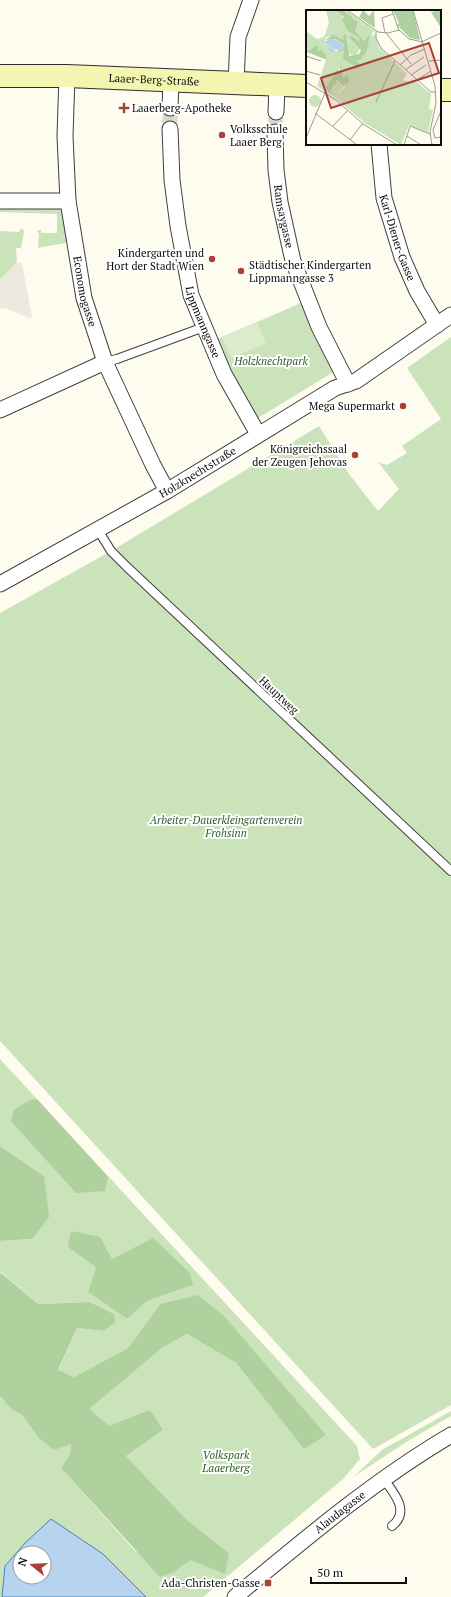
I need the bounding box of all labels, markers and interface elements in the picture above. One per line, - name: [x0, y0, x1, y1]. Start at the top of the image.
- inset map: [306, 10, 441, 145]
- street label: Laaer-Berg-Straße: [108, 71, 200, 89]
- place label: Laaerberg-Apotheke: [132, 101, 232, 115]
- marker: Laaerberg-Apotheke: [119, 103, 129, 113]
- place label: Volksschule Laaer Berg: [230, 122, 288, 149]
- marker: Volksschule Laaer Berg: [217, 130, 227, 140]
- street label: Ramsaygasse: [271, 184, 297, 250]
- street label: Karl-Diener-Gasse: [376, 193, 419, 283]
- place label: Kindergarten und Hort der Stadt Wien: [106, 246, 204, 273]
- marker: Kindergarten und Hort der Stadt Wien: [207, 254, 217, 264]
- street label: Economogasse: [70, 255, 100, 329]
- place label: Städtischer Kindergarten Lippmanngasse 3: [249, 258, 372, 285]
- marker: Städtischer Kindergarten Lippmanngasse 3: [236, 266, 246, 276]
- street label: Lippmanngasse: [182, 285, 224, 360]
- park label: Holzknechtpark: [233, 354, 308, 368]
- place label: Mega Supermarkt: [309, 399, 395, 413]
- marker: Mega Supermarkt: [398, 401, 408, 411]
- place label: Königreichssaal der Zeugen Jehovas: [252, 442, 347, 469]
- street label: Holzknechtstraße: [157, 443, 239, 501]
- marker: Königreichssaal der Zeugen Jehovas: [350, 450, 360, 460]
- street label: Hauptweg: [256, 673, 302, 717]
- park label: Arbeiter-Dauerkleingartenverein Frohsinn: [149, 813, 302, 840]
- park label: Volkspark Laaerberg: [201, 1448, 250, 1475]
- street label: Alaudagasse: [311, 1487, 368, 1536]
- north arrow: [12, 1545, 52, 1585]
- text: N: [15, 1555, 31, 1568]
- scale bar: [311, 1559, 406, 1585]
- text: 50 m: [317, 1565, 344, 1580]
- place label: Ada-Christen-Gasse: [161, 1576, 260, 1590]
- marker: Ada-Christen-Gasse: [263, 1578, 273, 1588]

